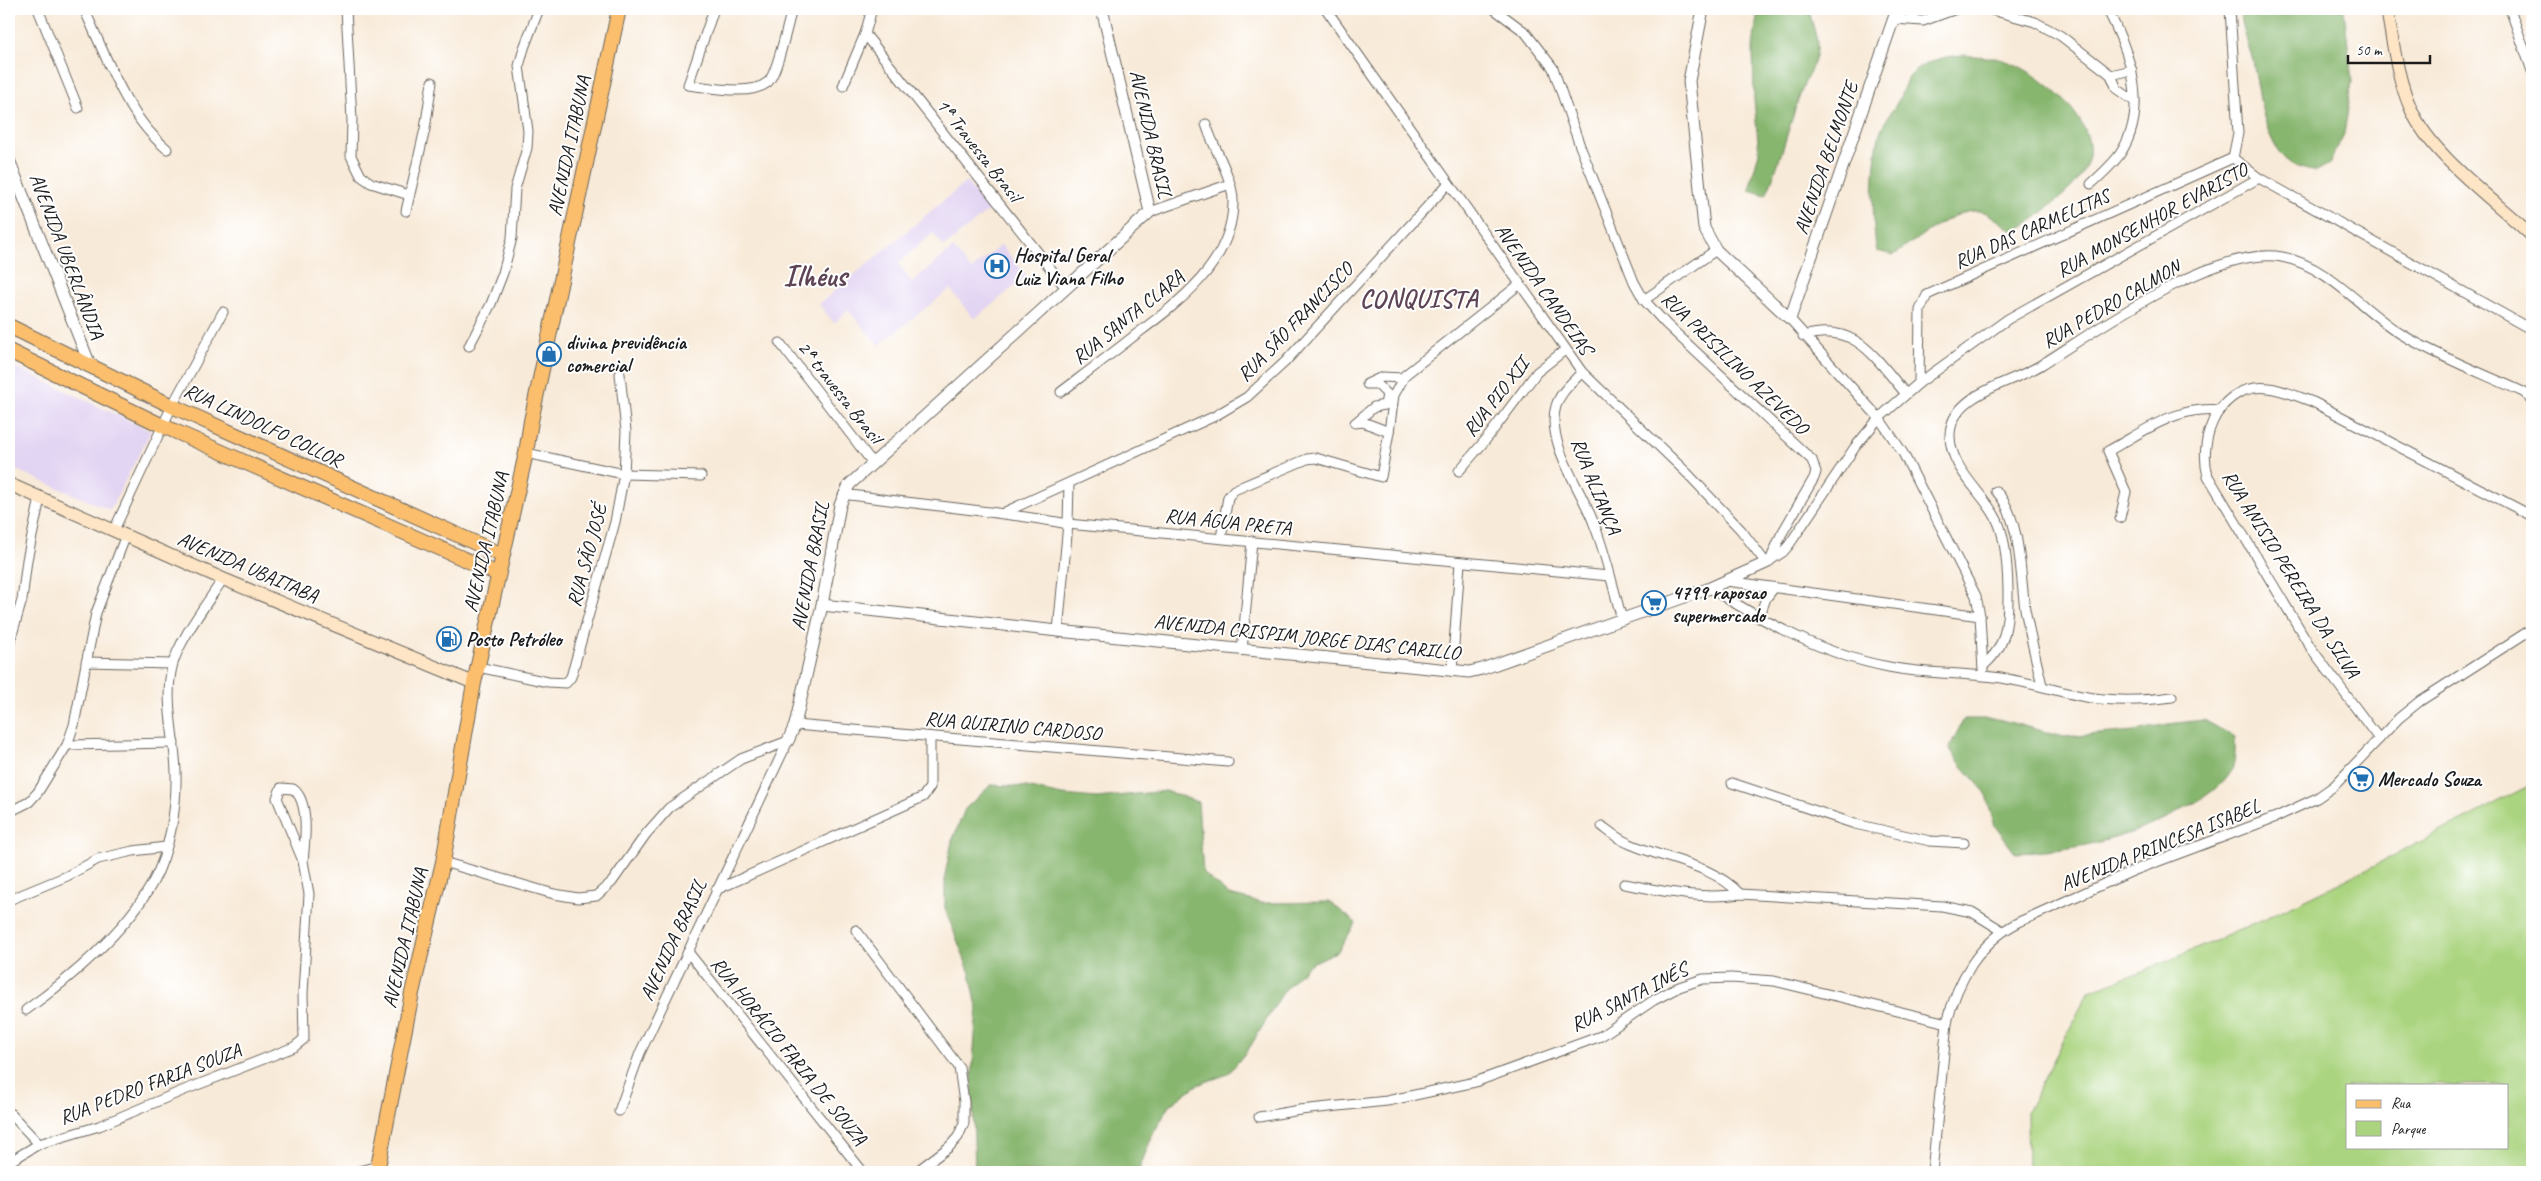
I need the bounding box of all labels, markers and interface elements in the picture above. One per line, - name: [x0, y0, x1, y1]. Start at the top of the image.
- scale bar: [2348, 32, 2431, 64]
- text: 50 m: [2356, 41, 2383, 60]
- street label: AVENIDA BRASIL: [1124, 67, 1178, 201]
- street label: AVENIDA ITABUNA: [542, 73, 596, 218]
- street label: AVENIDA BELMONTE: [1788, 76, 1865, 237]
- street label: 1ª Travessa Brasil: [931, 93, 1029, 210]
- street label: RUA MONSENHOR EVARISTO: [2052, 156, 2254, 283]
- street label: AVENIDA UBERLÂNDIA: [24, 170, 110, 343]
- street label: RUA DAS CARMELITAS: [1950, 182, 2117, 275]
- street label: AVENIDA CANDEIAS: [1490, 219, 1601, 363]
- place label: Hospital Geral Luiz Viana Filho: [1014, 243, 1124, 291]
- hospital icon: Hospital Geral Luiz Viana Filho: [984, 253, 1010, 279]
- street label: RUA PEDRO CALMON: [2038, 253, 2187, 354]
- street label: RUA SÃO FRANCISCO: [1232, 256, 1360, 387]
- district label: Ilhéus: [783, 257, 850, 295]
- street label: RUA SANTA CLARA: [1067, 264, 1190, 370]
- district label: CONQUISTA: [1360, 283, 1480, 315]
- street label: RUA PRISILINO AZEVEDO: [1656, 286, 1815, 441]
- place label: divina previdência comercial: [566, 330, 688, 378]
- street label: 2ª travessa Brasil: [792, 336, 890, 451]
- shop icon: divina previdência comercial: [536, 341, 562, 367]
- street label: RUA PIO XII: [1457, 349, 1537, 441]
- street label: RUA LINDOLFO COLLOR: [180, 377, 348, 474]
- street label: RUA ALIANÇA: [1565, 434, 1627, 539]
- street label: RUA ANISIO PEREIRA DA SILVA: [2217, 466, 2366, 683]
- street label: AVENIDA ITABUNA: [458, 469, 514, 614]
- street label: RUA SÃO JOSÉ: [561, 499, 613, 609]
- street label: AVENIDA BRASIL: [785, 499, 835, 633]
- street label: RUA ÁGUA PRETA: [1164, 503, 1293, 541]
- street label: AVENIDA UBAITABA: [174, 526, 323, 608]
- place label: 4799 raposao supermercado: [1672, 580, 1767, 628]
- supermarket icon: 4799 raposao supermercado: [1641, 590, 1667, 616]
- street label: AVENIDA CRISPIM JORGE DIAS CARILLO: [1153, 609, 1463, 666]
- fuel station icon: Posto Petróleo: [436, 626, 462, 652]
- place label: Posto Petróleo: [466, 627, 564, 652]
- street label: RUA QUIRINO CARDOSO: [924, 706, 1104, 746]
- supermarket icon: Mercado Souza: [2348, 766, 2374, 792]
- place label: Mercado Souza: [2378, 767, 2483, 792]
- street label: AVENIDA PRINCESA ISABEL: [2057, 793, 2264, 896]
- street label: AVENIDA ITABUNA: [377, 865, 433, 1010]
- street label: AVENIDA BRASIL: [634, 875, 712, 1005]
- street label: RUA HORÁCIO FARIA DE SOUZA: [705, 952, 873, 1151]
- street label: RUA SANTA INÊS: [1566, 955, 1695, 1037]
- street label: RUA PEDRO FARIA SOUZA: [56, 1037, 245, 1130]
- legend: [2346, 1084, 2508, 1148]
- text: Rua: [2391, 1094, 2411, 1113]
- text: Parque: [2391, 1120, 2427, 1139]

